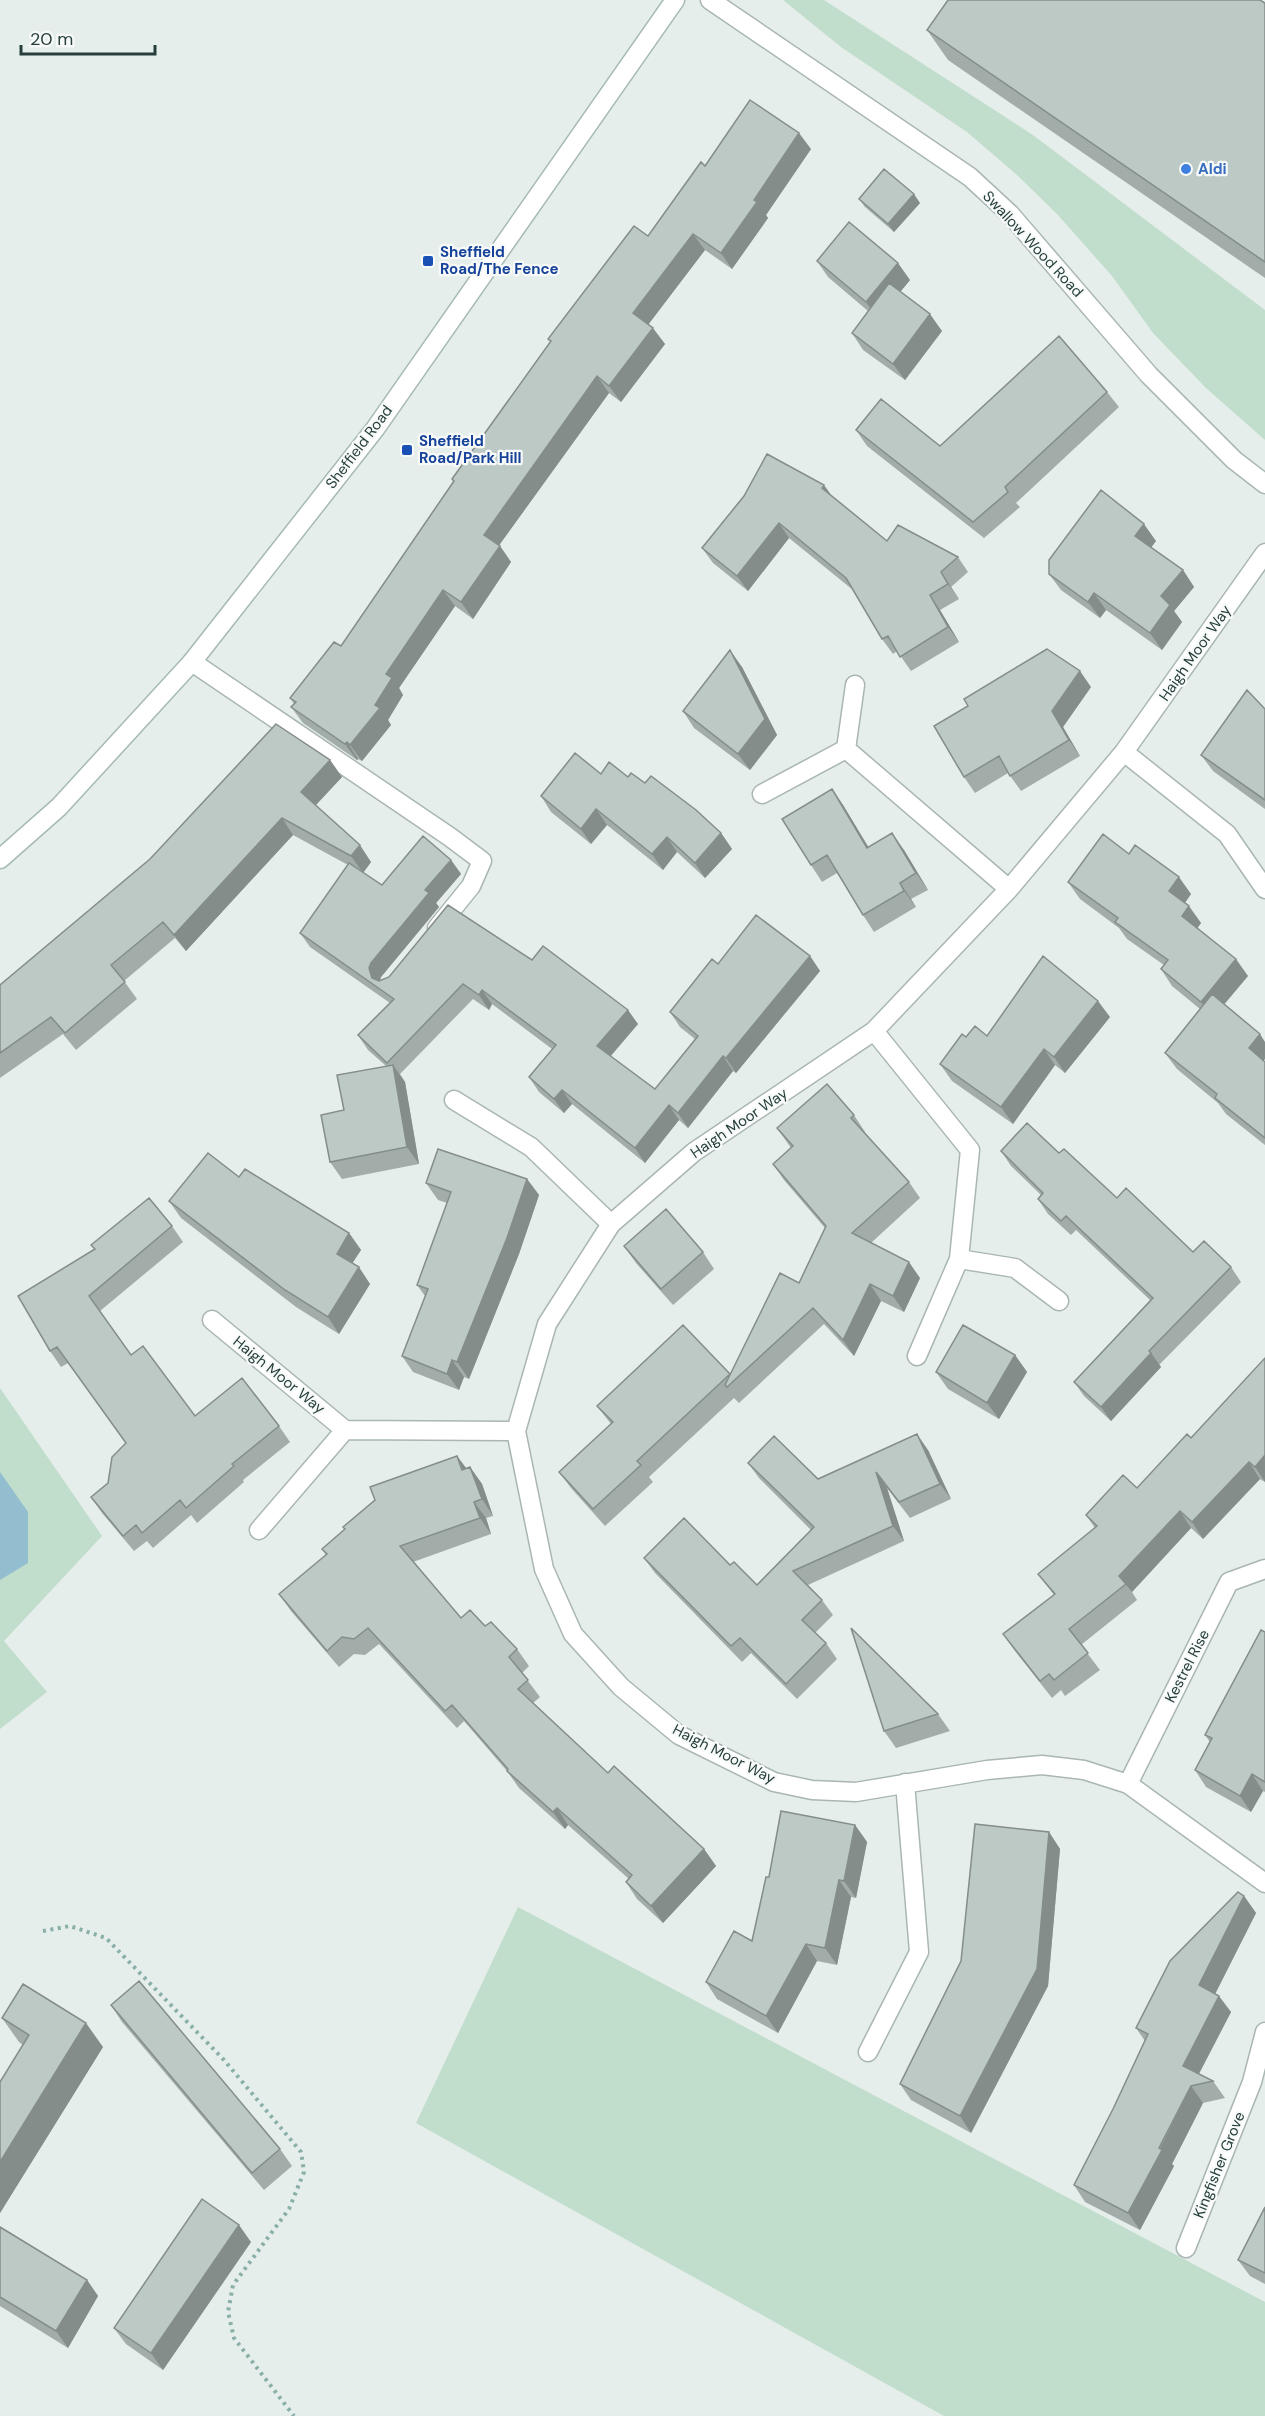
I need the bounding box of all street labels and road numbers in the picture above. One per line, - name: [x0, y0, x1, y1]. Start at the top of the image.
- street label: Swallow Wood Road: [978, 186, 1088, 302]
- street label: Sheffield Road: [321, 401, 397, 493]
- street label: Haigh Moor Way: [1154, 600, 1236, 705]
- street label: Haigh Moor Way: [687, 1083, 792, 1163]
- street label: Haigh Moor Way: [229, 1332, 330, 1419]
- street label: Kestrel Rise: [1160, 1626, 1214, 1706]
- street label: Haigh Moor Way: [669, 1719, 779, 1789]
- street label: Kingfisher Grove: [1189, 2109, 1249, 2221]

